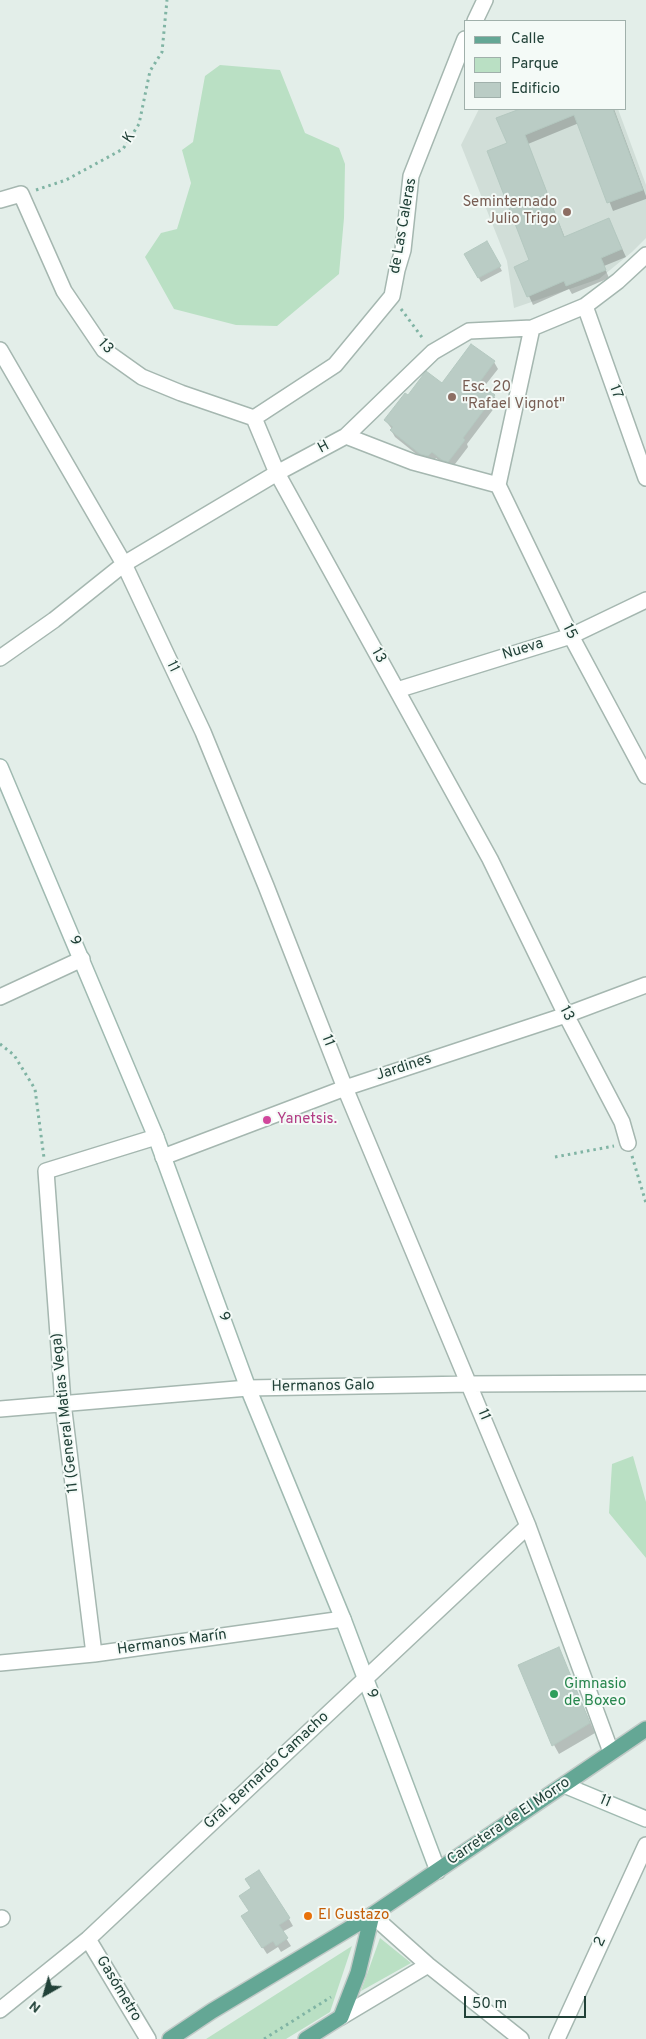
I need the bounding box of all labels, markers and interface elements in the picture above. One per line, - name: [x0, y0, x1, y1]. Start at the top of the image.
- legend: [463, 20, 626, 110]
- text: Calle: [511, 30, 545, 49]
- text: Parque: [511, 55, 559, 74]
- text: Edificio: [511, 80, 560, 99]
- street label: K: [120, 129, 140, 147]
- street label: de Las Caleras: [387, 177, 421, 275]
- place label: Seminternado Julio Trigo: [462, 194, 557, 229]
- marker: Seminternado Julio Trigo: [561, 206, 573, 218]
- street label: 13: [93, 336, 117, 358]
- place label: Esc. 20 "Rafael Vignot": [462, 379, 565, 414]
- street label: 17: [604, 383, 626, 401]
- marker: Esc. 20 "Rafael Vignot": [446, 391, 458, 403]
- street label: H: [315, 438, 333, 458]
- street label: 15: [558, 621, 580, 643]
- street label: Nueva: [500, 635, 546, 665]
- street label: 13: [367, 645, 389, 667]
- street label: 11: [161, 658, 183, 676]
- street label: 9: [64, 933, 84, 949]
- street label: 13: [555, 1003, 577, 1025]
- street label: 11: [317, 1033, 337, 1049]
- street label: Jardines: [374, 1051, 434, 1085]
- place label: Yanetsis.: [277, 1111, 337, 1129]
- marker: Yanetsis.: [261, 1114, 273, 1126]
- street label: 9: [213, 1310, 233, 1324]
- street label: 11 (General Matias Vega): [49, 1332, 83, 1494]
- street label: Hermanos Galo: [271, 1377, 375, 1397]
- street label: 11: [473, 1406, 493, 1424]
- street label: Hermanos Marín: [116, 1626, 228, 1660]
- place label: Gimnasio de Boxeo: [564, 1676, 627, 1711]
- street label: 9: [361, 1687, 381, 1701]
- marker: Gimnasio de Boxeo: [548, 1688, 560, 1700]
- street label: Gral. Bernardo Camacho: [201, 1708, 333, 1834]
- street label: Carretera de El Morro: [444, 1774, 574, 1870]
- street label: 11: [596, 1792, 614, 1812]
- place label: El Gustazo: [318, 1907, 389, 1925]
- marker: El Gustazo: [302, 1910, 314, 1922]
- street label: 2: [591, 1934, 611, 1950]
- street label: Gasómetro: [91, 1953, 145, 2025]
- north arrow: [20, 1969, 70, 2019]
- scale bar: [466, 1986, 588, 2018]
- text: 50 m: [472, 1995, 507, 2014]
- text: N: [26, 1996, 45, 2016]

